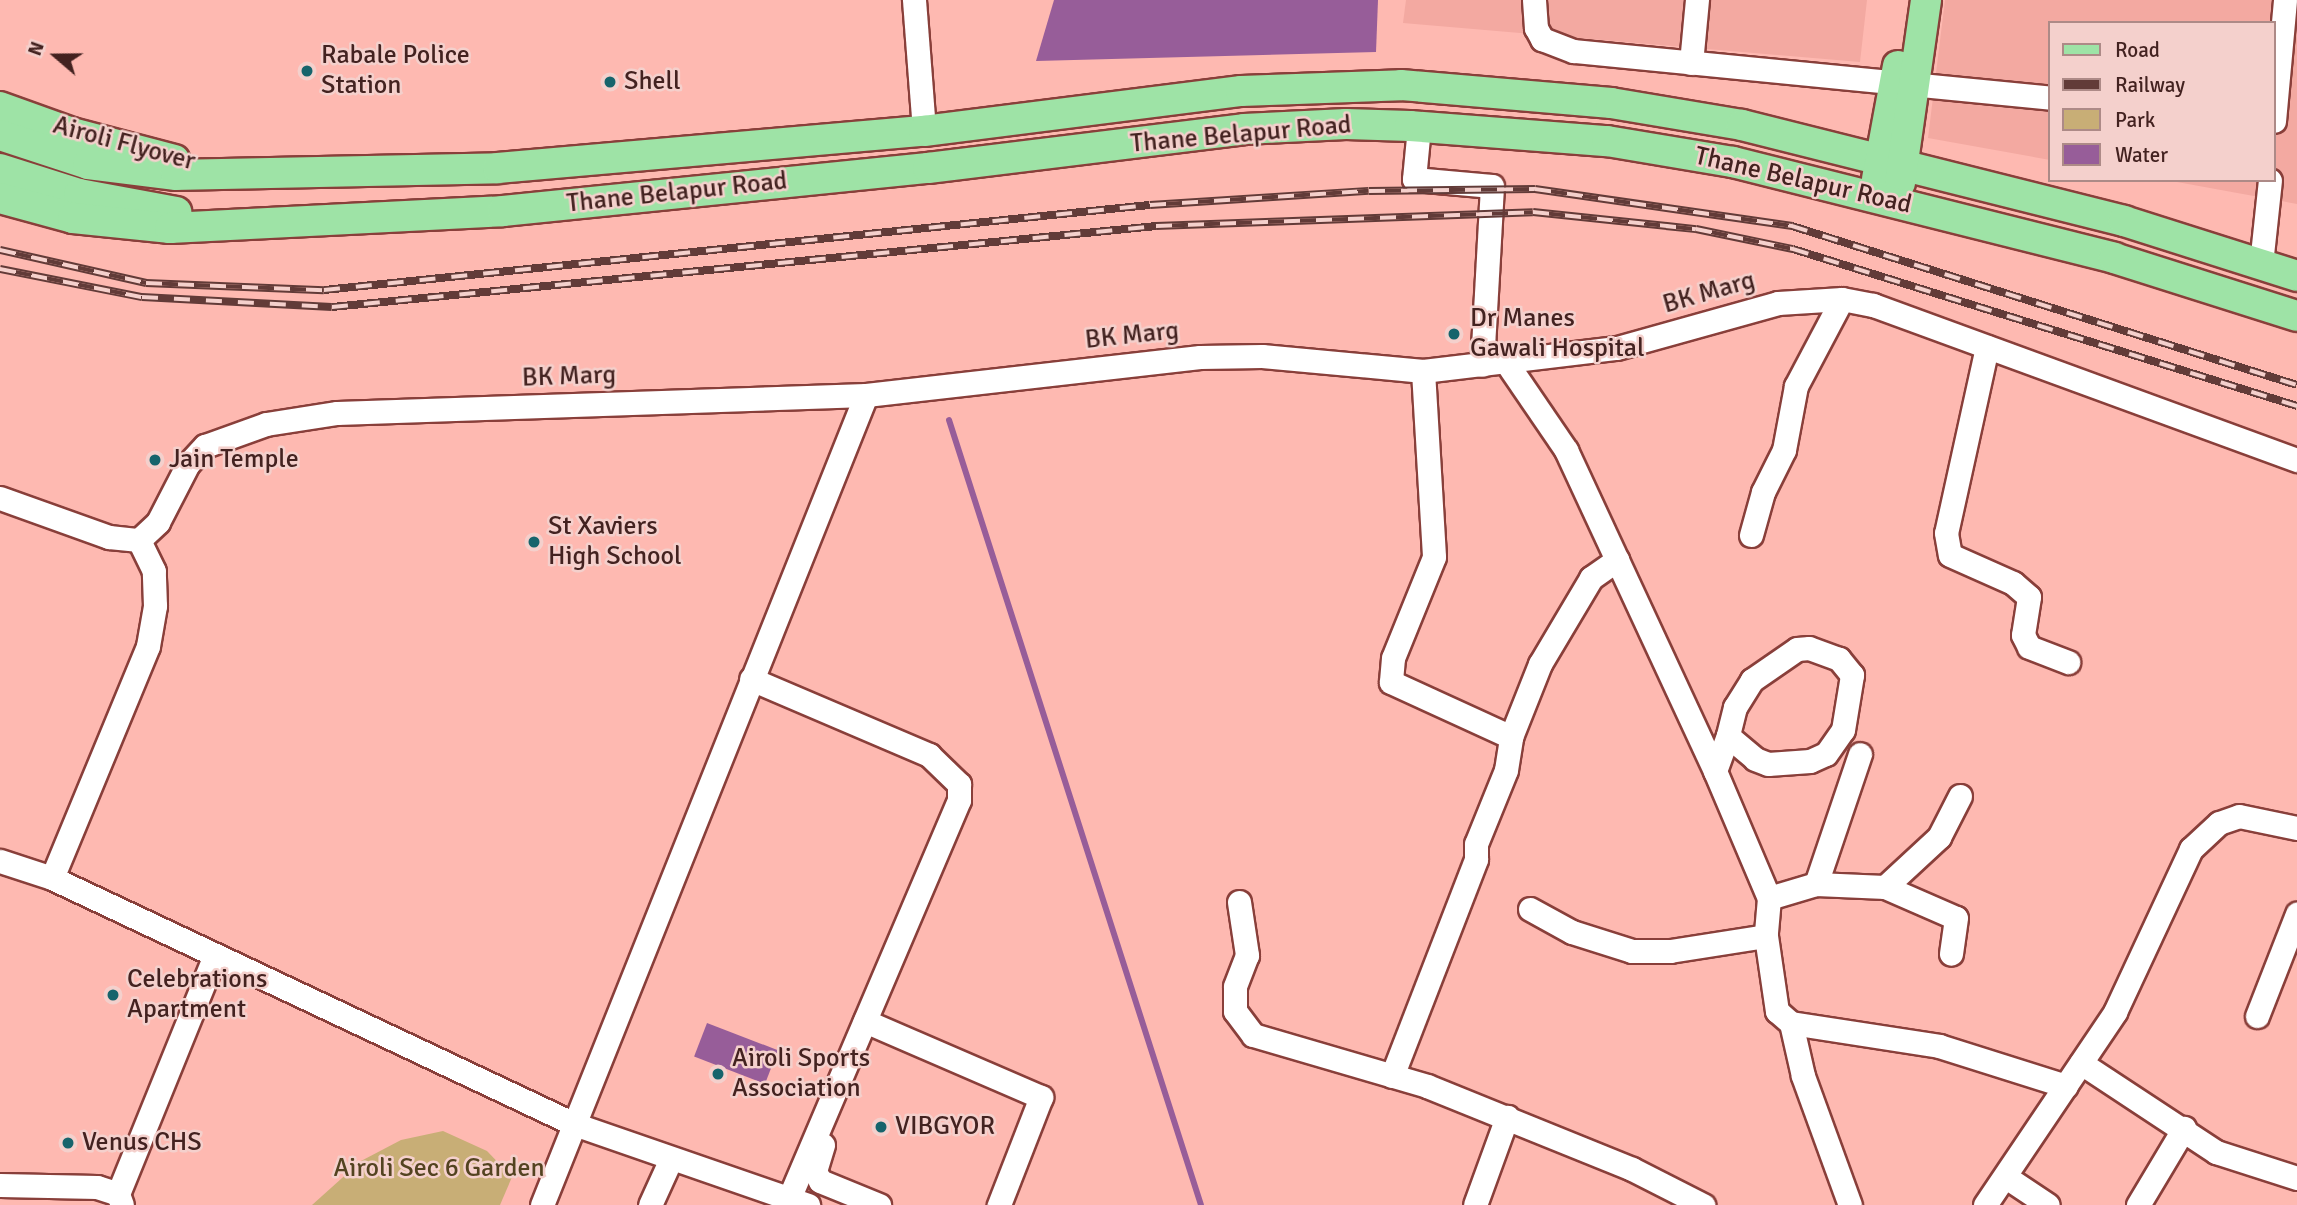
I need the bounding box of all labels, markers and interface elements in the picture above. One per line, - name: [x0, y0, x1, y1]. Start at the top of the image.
- north arrow: [21, 21, 91, 91]
- legend: [2048, 21, 2276, 182]
- text: Road: [2115, 37, 2160, 63]
- text: N: [23, 39, 50, 59]
- place label: Rabale Police Station: [321, 40, 470, 102]
- marker: Rabale Police Station: [299, 63, 315, 79]
- place label: Shell: [624, 66, 681, 98]
- text: Railway: [2115, 72, 2185, 98]
- marker: Shell: [602, 74, 618, 90]
- text: Park: [2115, 107, 2155, 133]
- street label: Airoli Flyover: [50, 110, 198, 178]
- street label: Thane Belapur Road: [1129, 110, 1353, 160]
- street label: Thane Belapur Road: [1692, 141, 1914, 221]
- text: Water: [2115, 142, 2168, 168]
- street label: Thane Belapur Road: [565, 166, 789, 220]
- street label: BK Marg: [1659, 265, 1759, 321]
- place label: Dr Manes Gawali Hospital: [1470, 303, 1645, 364]
- street label: BK Marg: [1084, 316, 1180, 356]
- marker: Dr Manes Gawali Hospital: [1444, 324, 1464, 344]
- street label: BK Marg: [521, 360, 617, 394]
- place label: Jain Temple: [169, 444, 299, 476]
- marker: Jain Temple: [147, 452, 163, 468]
- place label: St Xaviers High School: [548, 511, 682, 572]
- marker: St Xaviers High School: [526, 534, 542, 550]
- place label: Celebrations Apartment: [127, 964, 267, 1026]
- marker: Celebrations Apartment: [105, 987, 121, 1003]
- place label: Airoli Sports Association: [732, 1043, 870, 1104]
- marker: Airoli Sports Association: [710, 1066, 726, 1082]
- place label: VIBGYOR: [895, 1111, 995, 1143]
- marker: VIBGYOR: [873, 1119, 889, 1135]
- place label: Venus CHS: [82, 1127, 202, 1159]
- marker: Venus CHS: [60, 1135, 76, 1151]
- park label: Airoli Sec 6 Garden: [333, 1153, 545, 1185]

